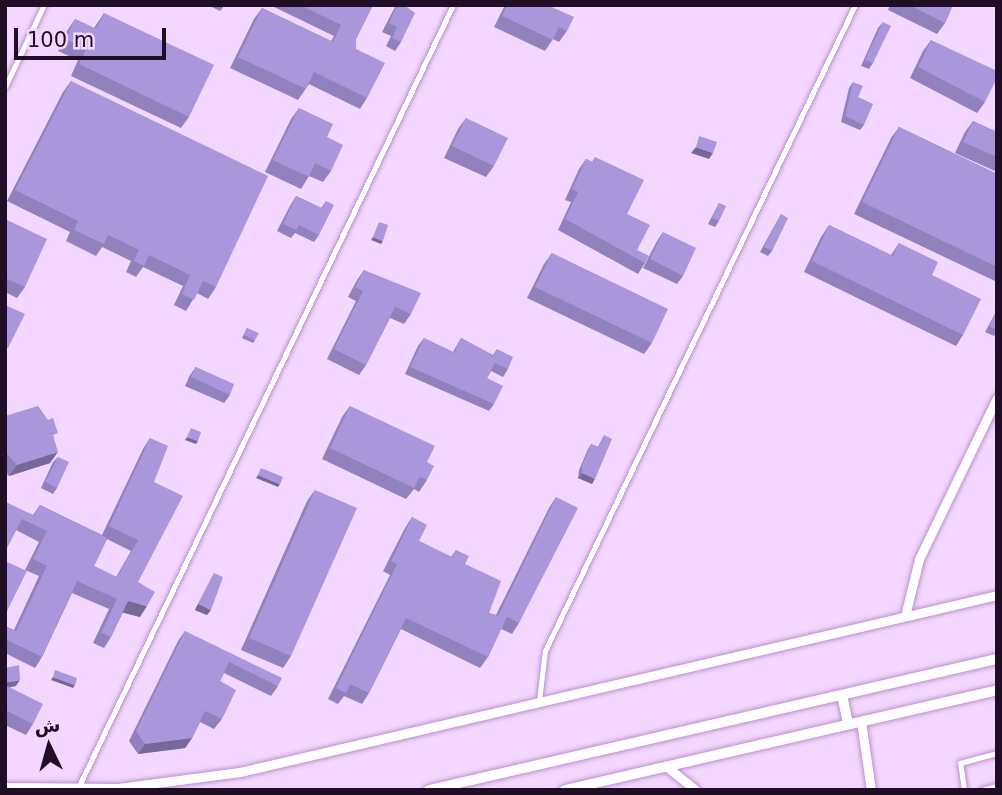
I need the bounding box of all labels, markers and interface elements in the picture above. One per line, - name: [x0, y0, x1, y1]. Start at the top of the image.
- scale bar: [18, 14, 170, 58]
- text: 100 m: [27, 28, 94, 52]
- north arrow: [14, 711, 84, 781]
- text: ش: [33, 713, 61, 737]

